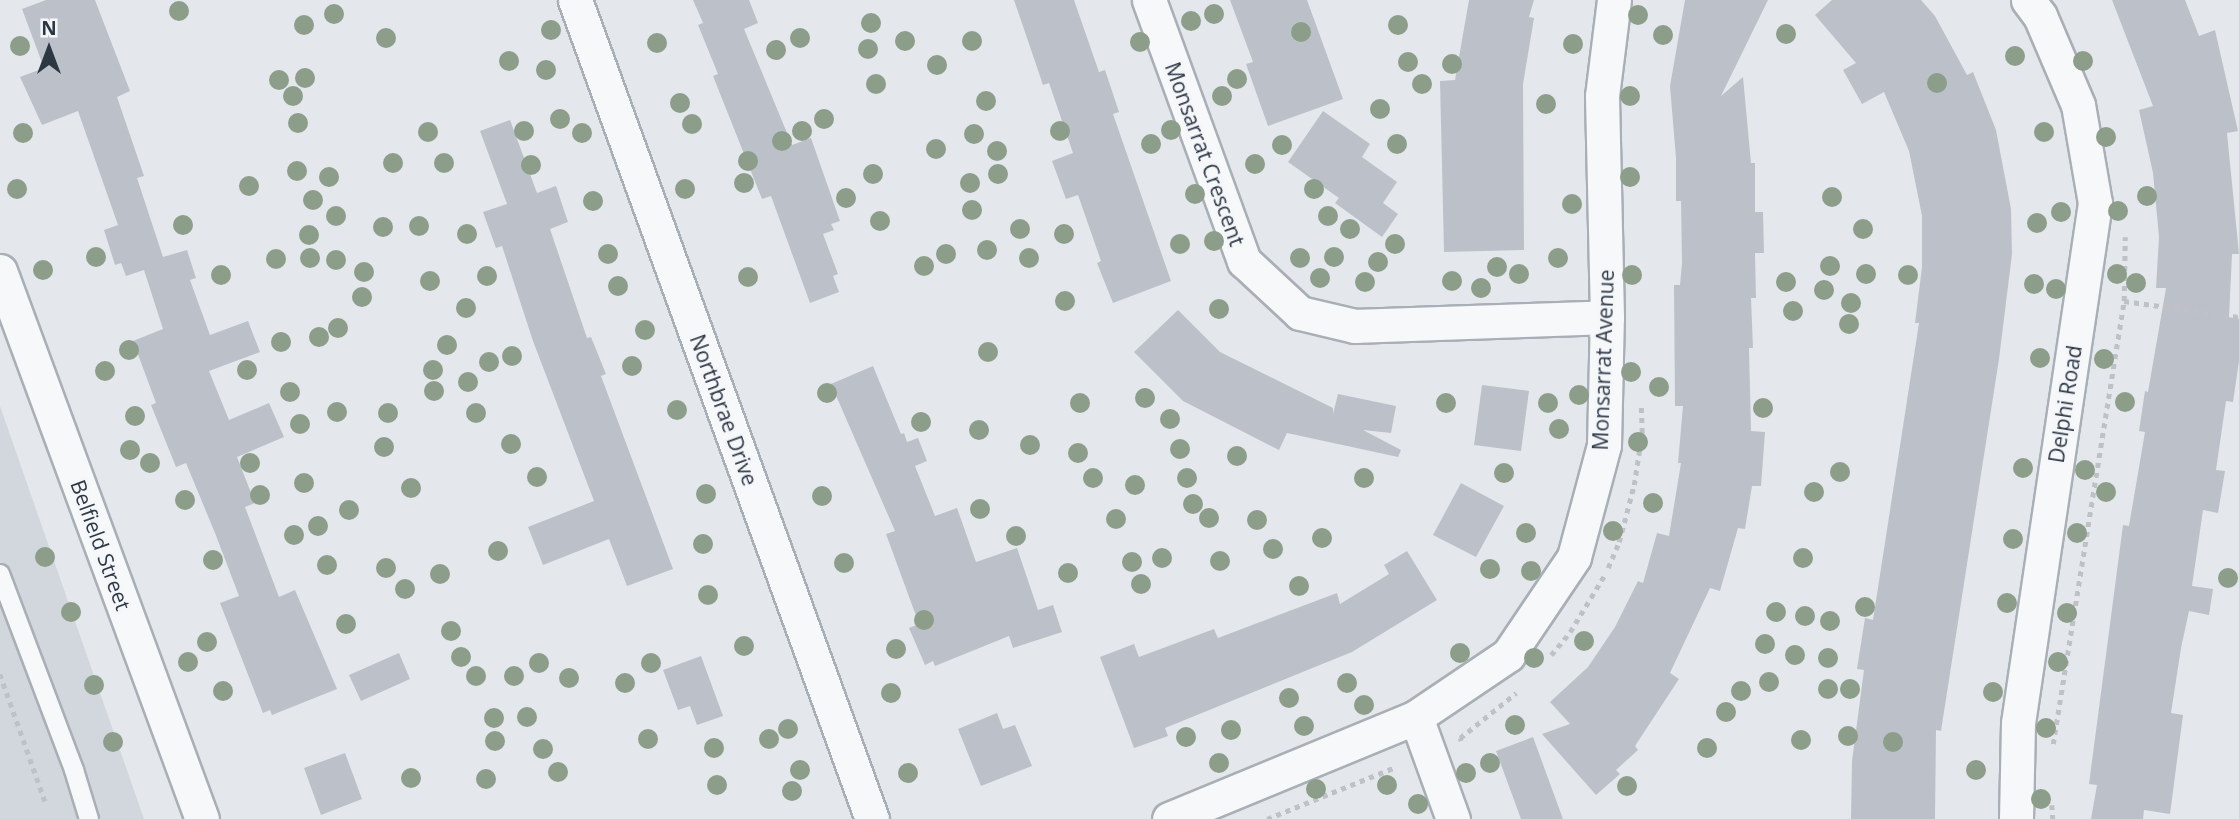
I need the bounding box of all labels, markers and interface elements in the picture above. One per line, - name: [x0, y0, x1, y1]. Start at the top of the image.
- north arrow: [14, 14, 84, 84]
- text: N: [41, 15, 57, 41]
- street label: Monsarrat Crescent: [1160, 59, 1250, 249]
- street label: Monsarrat Avenue: [1587, 269, 1619, 451]
- street label: Northbrae Drive: [685, 331, 763, 489]
- street label: Delphi Road: [2043, 343, 2087, 465]
- street label: Belfield Street: [66, 476, 136, 614]

